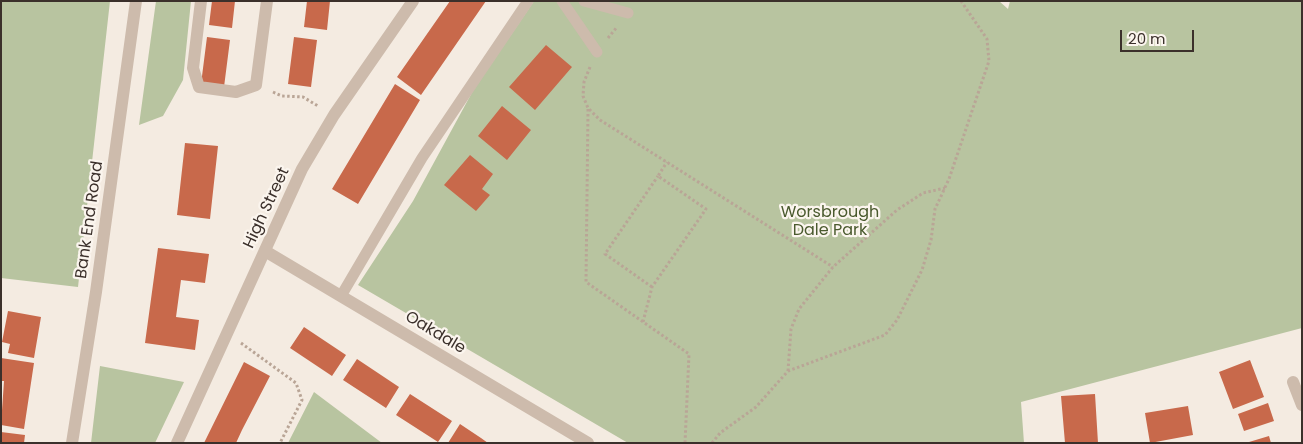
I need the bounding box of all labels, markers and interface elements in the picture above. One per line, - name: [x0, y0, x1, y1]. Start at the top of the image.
- scale bar: [1123, 20, 1197, 52]
- text: 20 m: [1128, 28, 1166, 49]
- street label: Bank End Road: [72, 160, 108, 280]
- street label: High Street: [240, 164, 294, 252]
- park label: Worsbrough Dale Park: [781, 203, 879, 241]
- street label: Oakdale: [401, 307, 469, 359]

